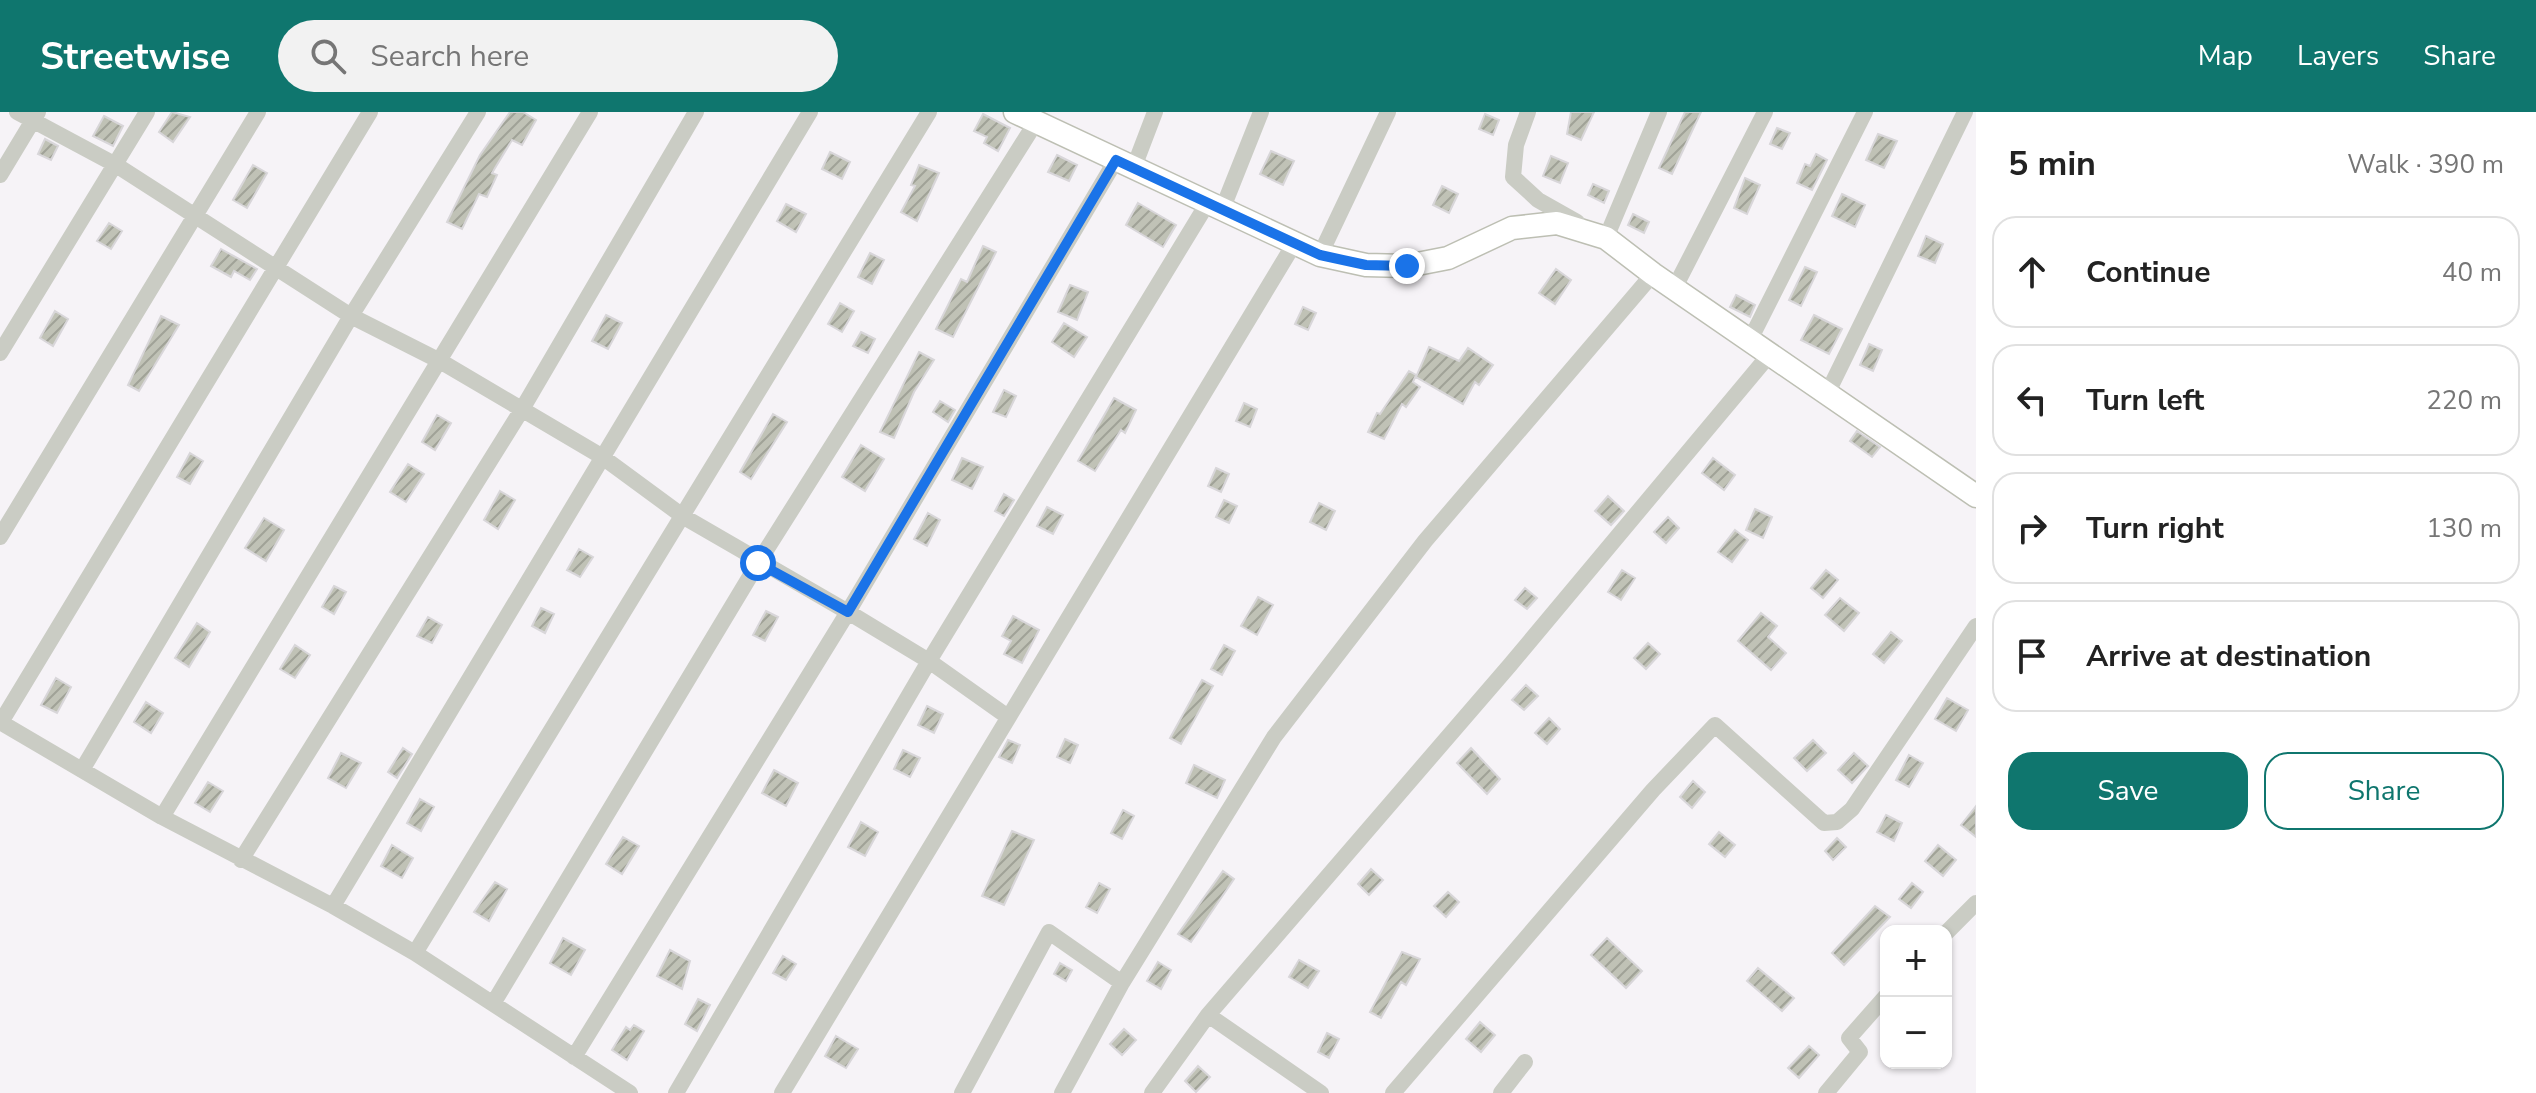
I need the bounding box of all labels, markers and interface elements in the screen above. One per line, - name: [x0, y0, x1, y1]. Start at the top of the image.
- search box: [278, 20, 838, 92]
- text: Streetwise: [40, 31, 230, 82]
- icon: search: [306, 34, 350, 78]
- text: Search here: [370, 36, 529, 77]
- text: Map: [2198, 37, 2253, 75]
- text: Layers: [2297, 37, 2379, 75]
- text: Share: [2423, 37, 2496, 75]
- text: 5 min: [2008, 141, 2096, 187]
- text: Walk · 390 m: [2347, 147, 2504, 182]
- route end: [1389, 248, 1425, 284]
- icon: ahead: [2010, 250, 2054, 294]
- text: Continue: [2086, 252, 2211, 293]
- text: 40 m: [2442, 255, 2502, 290]
- icon: left: [2010, 378, 2054, 422]
- text: Turn left: [2086, 380, 2204, 421]
- text: 220 m: [2426, 383, 2502, 418]
- icon: right: [2010, 506, 2054, 550]
- text: Turn right: [2086, 508, 2224, 549]
- text: 130 m: [2426, 511, 2502, 546]
- route start: [740, 545, 776, 581]
- icon: arrive: [2010, 634, 2054, 678]
- text: Arrive at destination: [2086, 636, 2371, 677]
- button: Save: [2008, 752, 2248, 830]
- button: Share: [2264, 752, 2504, 830]
- map controls: [1880, 925, 1952, 1069]
- button: +: [1880, 925, 1952, 997]
- button: −: [1880, 997, 1952, 1069]

